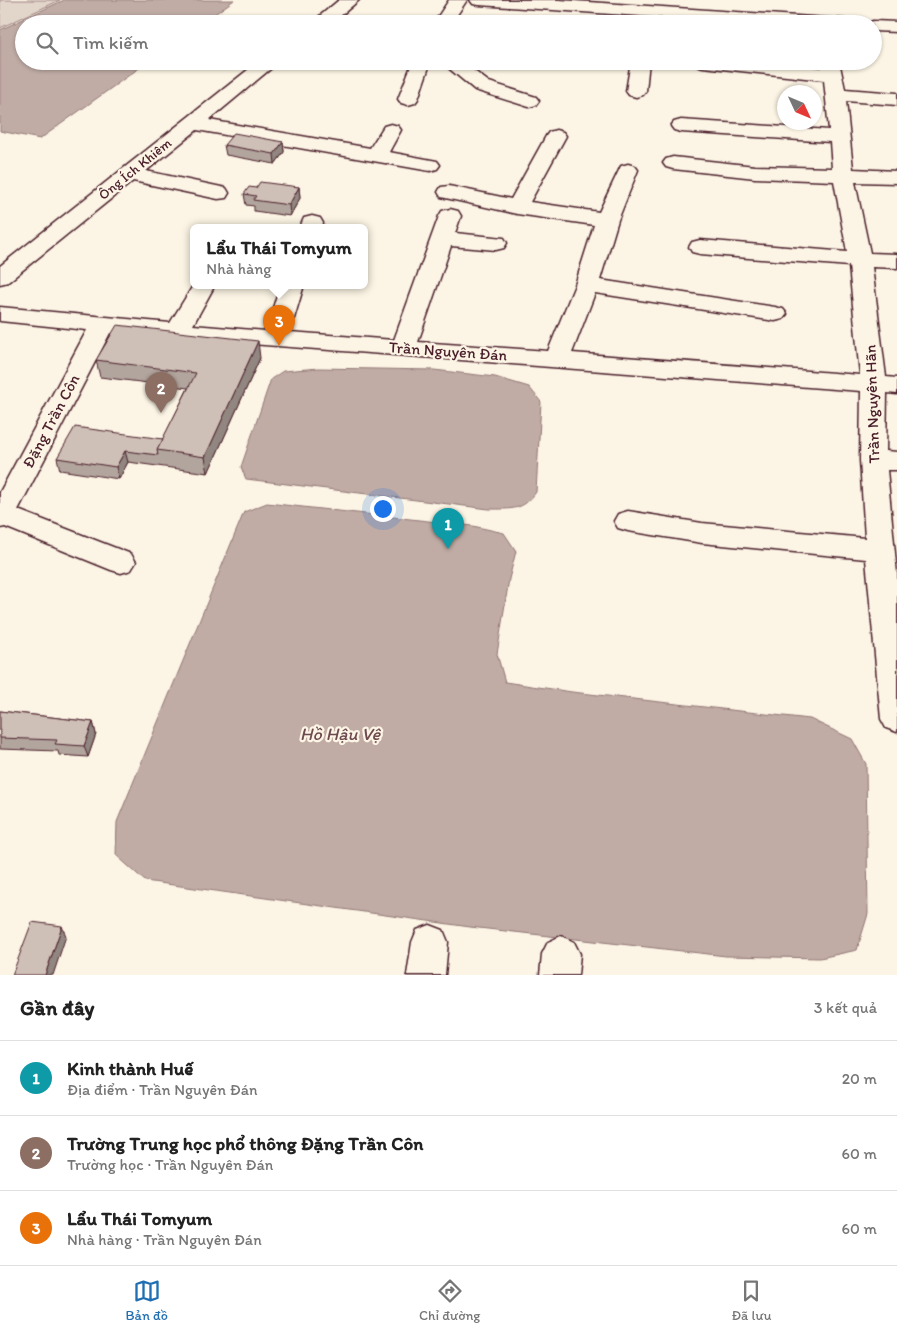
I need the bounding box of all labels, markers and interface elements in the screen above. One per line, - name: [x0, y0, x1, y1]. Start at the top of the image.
- search box: [15, 15, 882, 70]
- icon: search: [33, 29, 61, 57]
- text: Tìm kiếm: [73, 31, 148, 54]
- north arrow: [777, 85, 822, 130]
- street label: Ông Ích Khiêm: [95, 134, 175, 204]
- popup: [190, 224, 368, 289]
- text: Lẩu Thái Tomyum: [206, 236, 352, 259]
- text: Nhà hàng: [206, 259, 272, 278]
- pin: 3: [263, 305, 295, 346]
- street label: Trần Nguyên Đán: [388, 337, 508, 365]
- street label: Trần Nguyên Hãn: [860, 344, 884, 464]
- street label: Đặng Trần Côn: [18, 371, 84, 471]
- pin: 2: [145, 372, 177, 413]
- your location: [370, 496, 396, 522]
- pin: 1: [432, 508, 464, 549]
- water label: Hồ Hậu Vệ: [300, 723, 381, 745]
- text: Gần đây: [20, 995, 94, 1020]
- text: 3 kết quả: [814, 998, 877, 1017]
- text: Kinh thành Huế: [67, 1057, 193, 1080]
- text: 1: [32, 1069, 40, 1088]
- text: 20 m: [842, 1069, 877, 1088]
- text: Địa điểm · Trần Nguyên Đán: [67, 1080, 258, 1099]
- text: Trường Trung học phổ thông Đặng Trần Côn: [67, 1132, 423, 1155]
- text: 2: [32, 1144, 40, 1163]
- text: 60 m: [842, 1144, 877, 1163]
- text: Trường học · Trần Nguyên Đán: [67, 1155, 273, 1174]
- text: Lẩu Thái Tomyum: [67, 1207, 212, 1230]
- text: 3: [32, 1219, 40, 1238]
- text: 60 m: [842, 1219, 877, 1238]
- text: Nhà hàng · Trần Nguyên Đán: [67, 1230, 262, 1249]
- tab: Bản đồ: [126, 1277, 168, 1324]
- tab: Chỉ đường: [419, 1277, 480, 1324]
- tab: Đã lưu: [732, 1277, 771, 1324]

